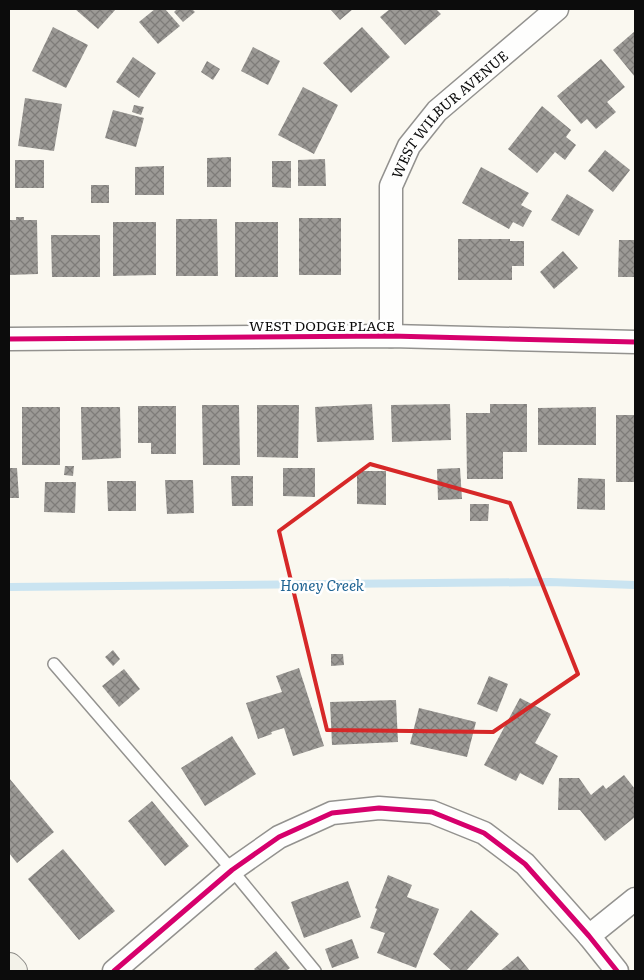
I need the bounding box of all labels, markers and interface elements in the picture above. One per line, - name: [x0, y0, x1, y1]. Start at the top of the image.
- street label: WEST WILBUR AVENUE: [386, 45, 512, 181]
- street label: WEST DODGE PLACE: [249, 315, 395, 335]
- water label: Honey Creek: [280, 573, 365, 596]

